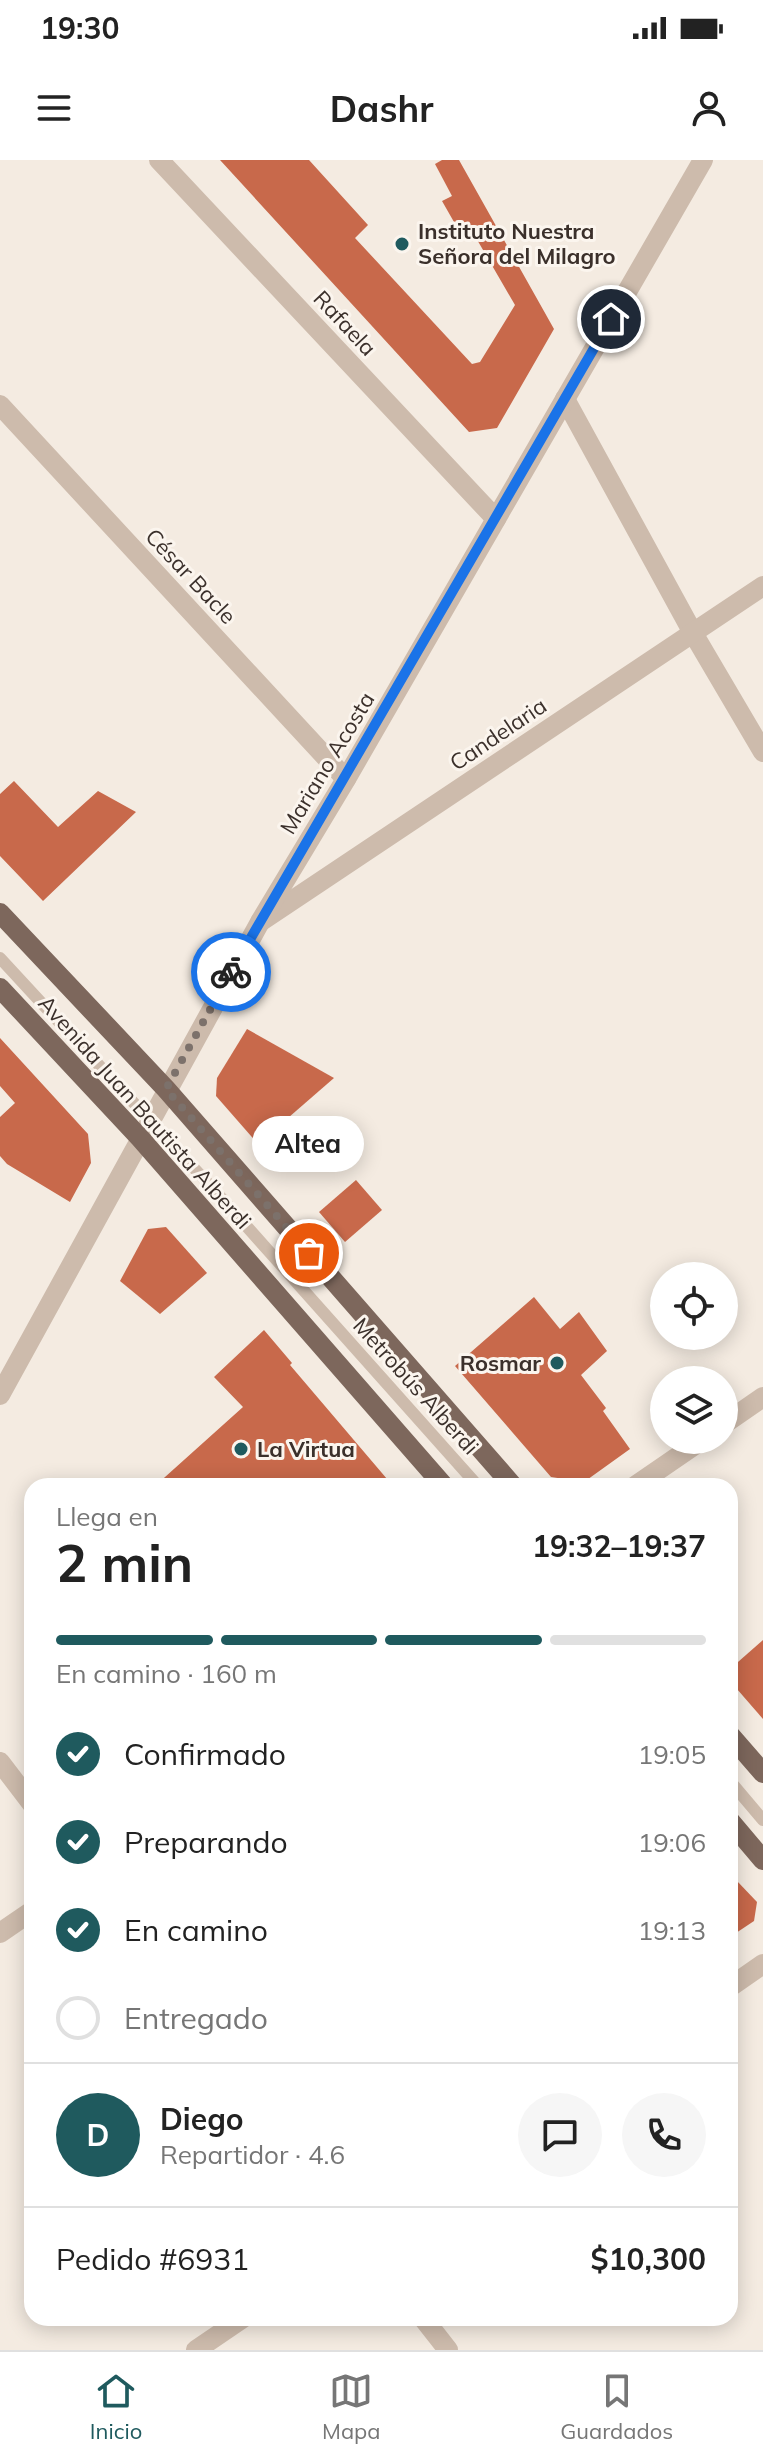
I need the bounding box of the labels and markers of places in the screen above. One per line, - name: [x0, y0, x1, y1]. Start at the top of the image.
- place label: Instituto Nuestra Señora del Milagro: [418, 217, 616, 270]
- marker: Instituto Nuestra Señora del Milagro: [393, 235, 411, 253]
- pin: [577, 285, 645, 353]
- callout: Altea: [253, 1117, 365, 1173]
- pin: [275, 1219, 343, 1287]
- place label: Rosmar: [460, 1349, 541, 1377]
- marker: Rosmar: [548, 1354, 566, 1372]
- place label: La Virtua: [257, 1435, 355, 1463]
- marker: La Virtua: [232, 1440, 250, 1458]

